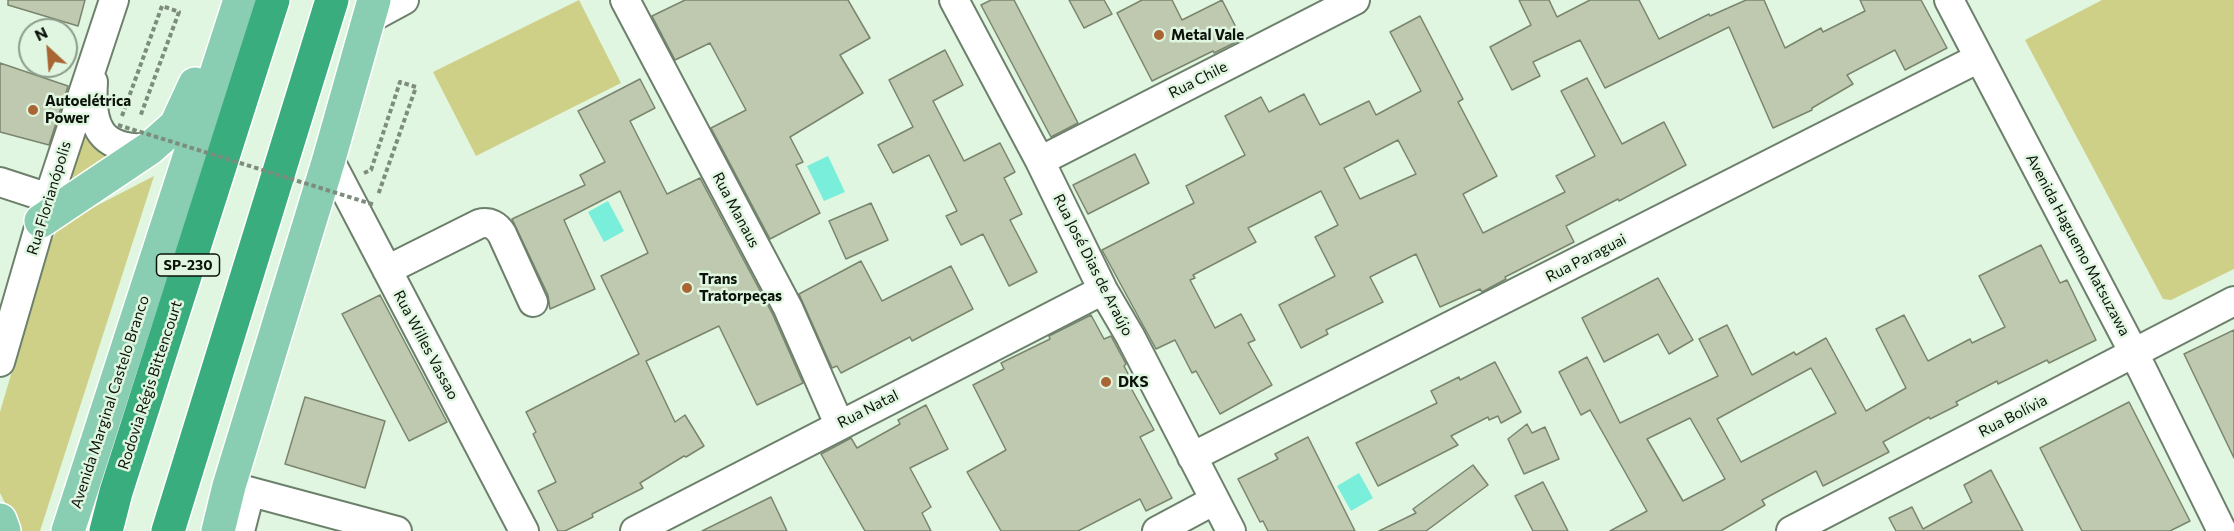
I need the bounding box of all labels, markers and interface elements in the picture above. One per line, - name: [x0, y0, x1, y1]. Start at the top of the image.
- north arrow: [18, 18, 78, 78]
- text: N: [31, 22, 50, 44]
- place label: Metal Vale: [1171, 26, 1244, 44]
- marker: Metal Vale: [1152, 28, 1166, 42]
- street label: Rua Chile: [1166, 58, 1230, 102]
- place label: Autoelétrica Power: [45, 92, 131, 127]
- marker: Autoelétrica Power: [26, 103, 40, 117]
- street label: Rua Florianópolis: [23, 139, 75, 257]
- street label: Avenida Haguemo Matsuzawa: [2022, 151, 2134, 339]
- street label: Rua Manaus: [709, 169, 763, 251]
- street label: Rua José Dias de Araújo: [1049, 191, 1137, 339]
- street label: Rua Paraguai: [1543, 230, 1629, 286]
- road number: SP-230: [156, 254, 219, 276]
- place label: Trans Tratorpeças: [699, 270, 782, 305]
- marker: Trans Tratorpeças: [680, 281, 694, 295]
- street label: Rua Willes Vassao: [390, 287, 462, 403]
- street label: Avenida Marginal Castelo Branco: [67, 293, 153, 511]
- street label: Rodovia Régis Bittencourt: [114, 298, 186, 472]
- place label: DKS: [1118, 373, 1148, 391]
- marker: DKS: [1099, 375, 1113, 389]
- street label: Rua Natal: [835, 386, 901, 432]
- street label: Rua Bolívia: [1976, 391, 2050, 441]

